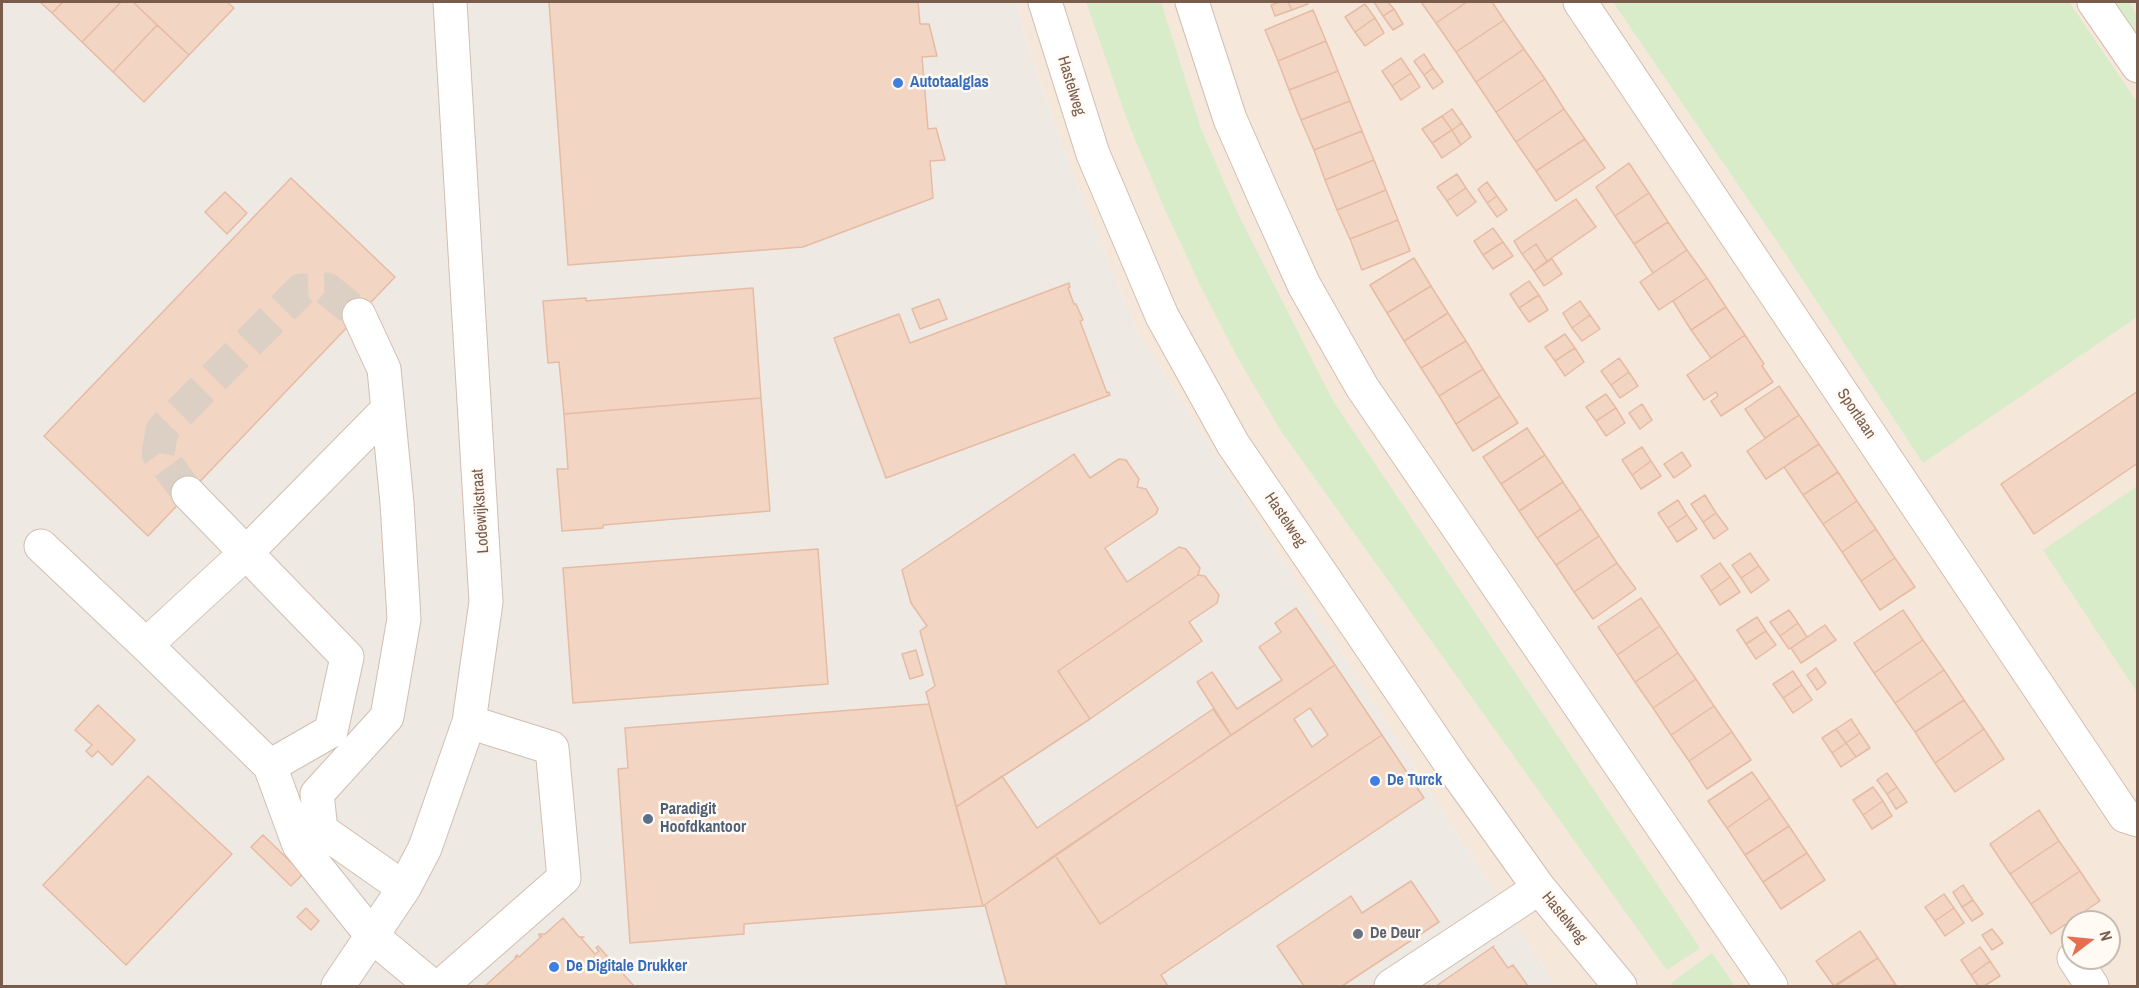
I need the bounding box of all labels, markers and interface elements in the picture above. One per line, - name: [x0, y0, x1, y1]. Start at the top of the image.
- street label: Hastelweg: [1053, 54, 1089, 118]
- place label: Autotaalglas: [910, 73, 989, 93]
- marker: Autotaalglas: [891, 76, 905, 90]
- street label: Sportlaan: [1832, 385, 1880, 443]
- street label: Lodewijkstraat: [468, 468, 494, 554]
- street label: Hastelweg: [1260, 489, 1310, 551]
- place label: De Turck: [1387, 771, 1442, 791]
- marker: De Turck: [1368, 774, 1382, 788]
- place label: Paradigit Hoofdkantoor: [660, 800, 746, 838]
- marker: Paradigit Hoofdkantoor: [641, 812, 655, 826]
- street label: Hastelweg: [1537, 888, 1591, 948]
- north arrow: [2061, 910, 2121, 970]
- place label: De Deur: [1370, 924, 1420, 944]
- marker: De Deur: [1351, 927, 1365, 941]
- text: N: [2094, 928, 2118, 943]
- place label: De Digitale Drukker: [566, 957, 687, 977]
- marker: De Digitale Drukker: [547, 960, 561, 974]

